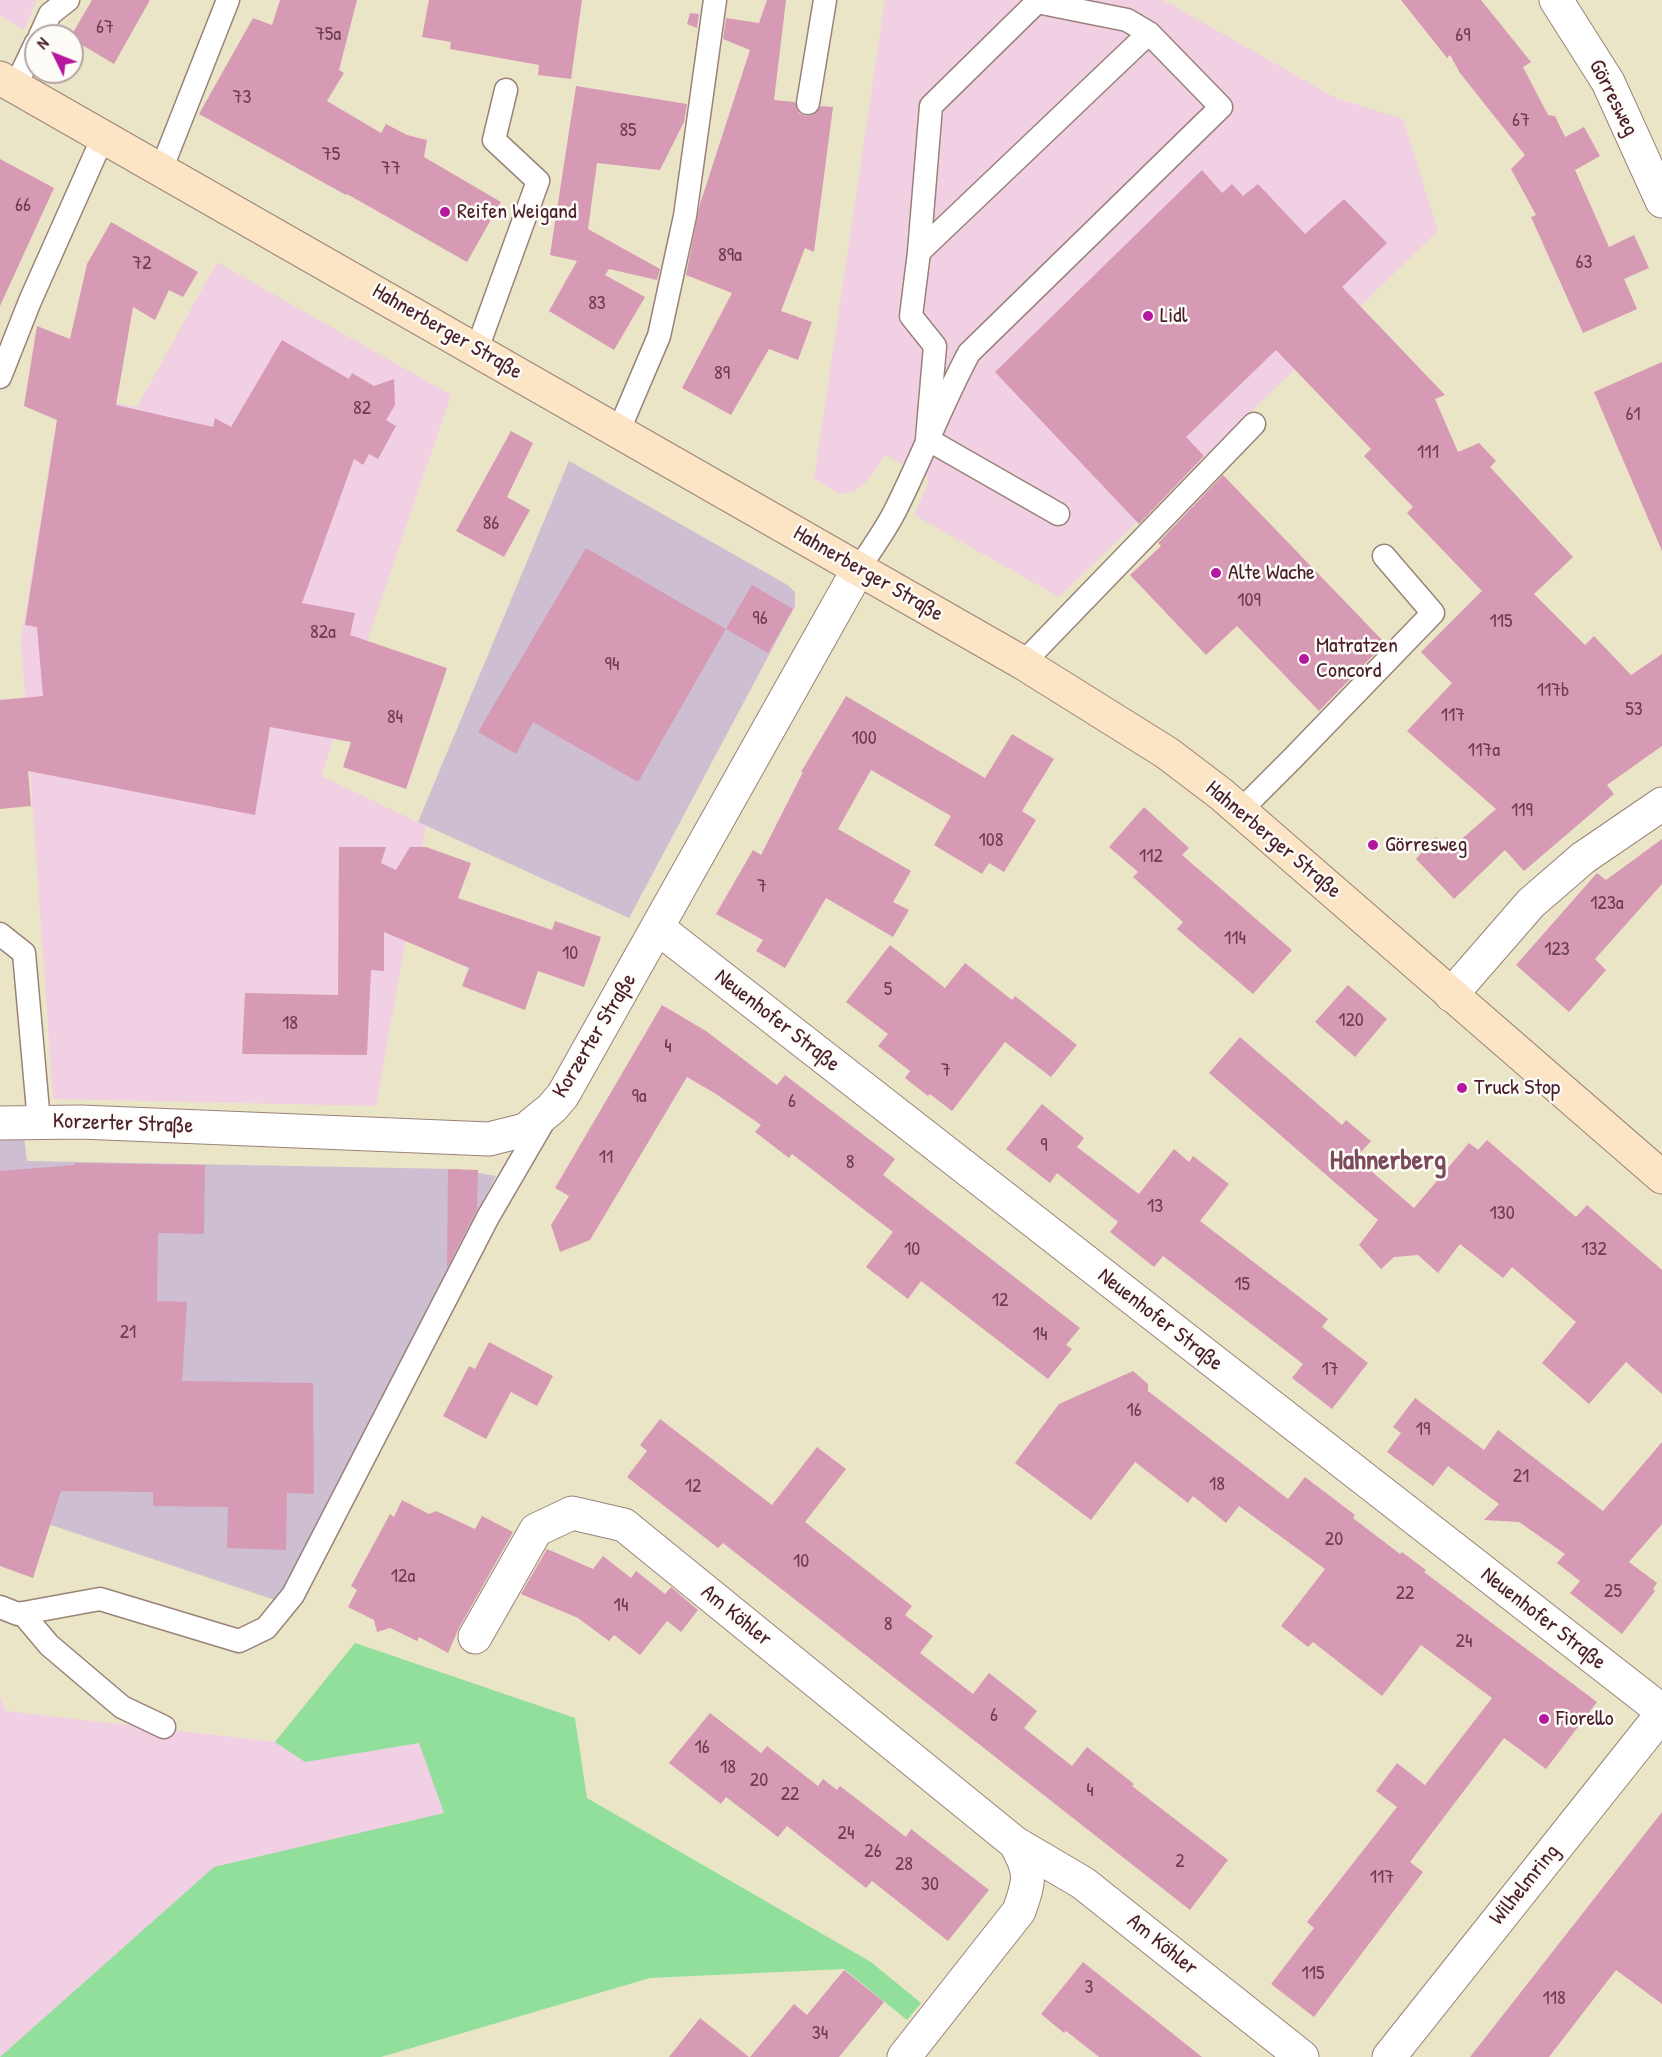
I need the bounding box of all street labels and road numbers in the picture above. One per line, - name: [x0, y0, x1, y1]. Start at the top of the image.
- street label: Görresweg: [1583, 55, 1643, 141]
- street label: Hahnerberger Straße: [367, 278, 527, 386]
- street label: Hahnerberger Straße: [788, 520, 948, 628]
- street label: Hahnerberger Straße: [1200, 776, 1346, 904]
- street label: Neuenhofer Straße: [709, 964, 845, 1078]
- street label: Korzerter Straße: [548, 969, 642, 1103]
- street label: Korzerter Straße: [52, 1108, 194, 1140]
- street label: Neuenhofer Straße: [1092, 1263, 1228, 1377]
- street label: Neuenhofer Straße: [1475, 1562, 1611, 1676]
- street label: Am Köhler: [695, 1579, 777, 1653]
- street label: Wilhelmring: [1484, 1839, 1566, 1931]
- street label: Am Köhler: [1121, 1908, 1203, 1982]

